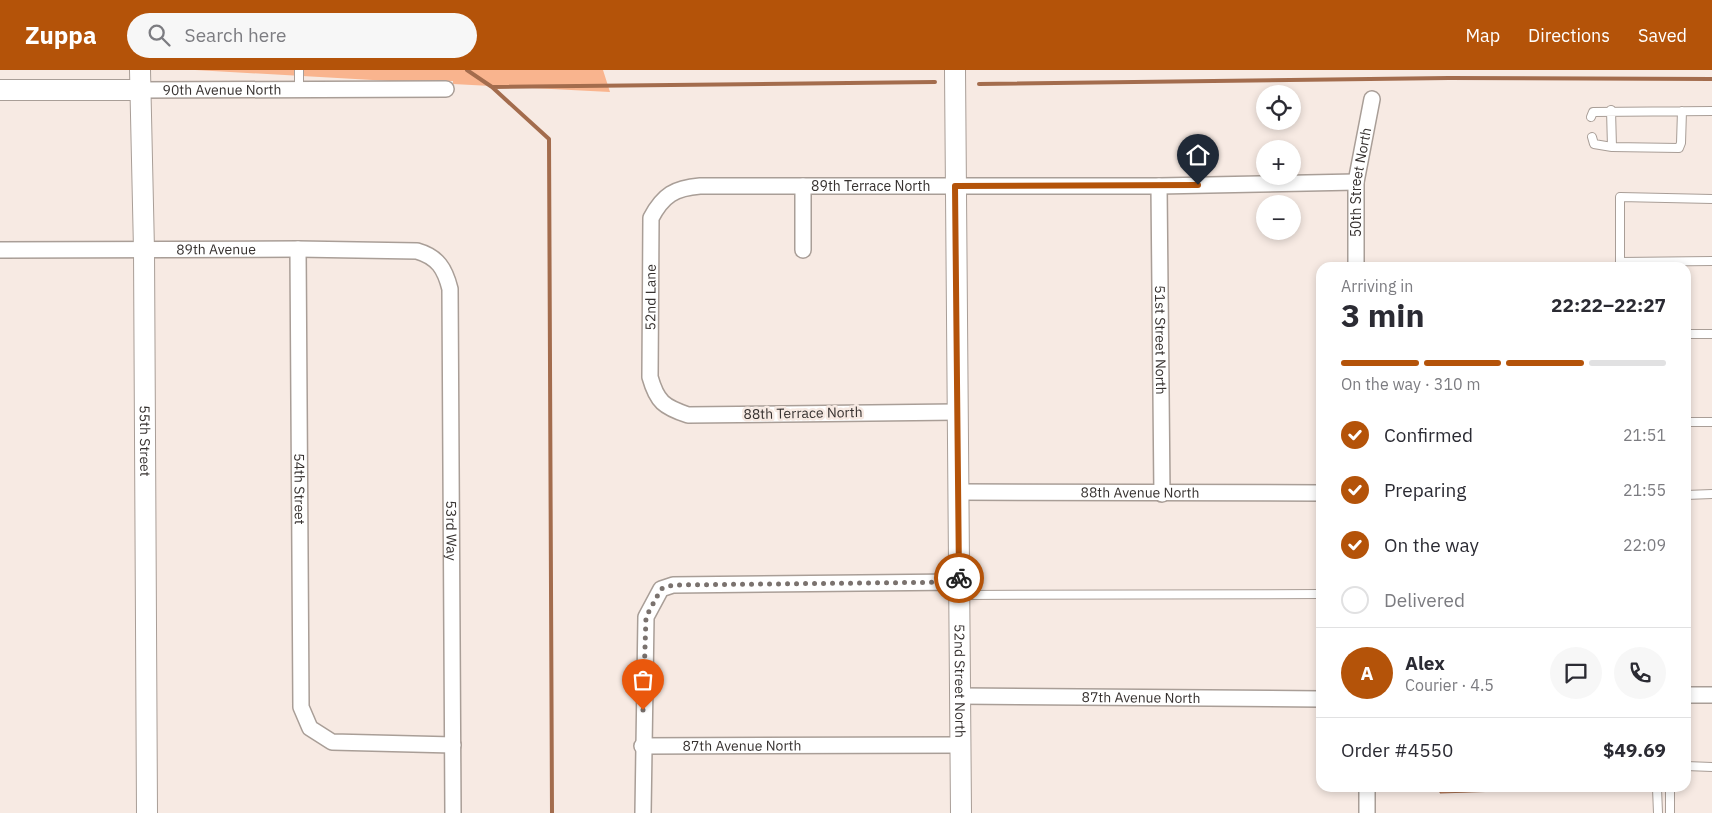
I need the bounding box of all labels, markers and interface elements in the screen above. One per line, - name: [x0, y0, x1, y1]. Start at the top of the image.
- search box: [127, 13, 477, 58]
- text: Zuppa: [25, 19, 97, 51]
- icon: search: [145, 21, 173, 49]
- text: Search here: [185, 23, 286, 47]
- text: Map: [1465, 24, 1500, 47]
- text: Directions: [1528, 24, 1610, 47]
- text: Saved: [1638, 24, 1687, 47]
- street label: 90th Avenue North: [163, 81, 281, 99]
- map controls: [1256, 85, 1301, 240]
- button: locate: [1256, 85, 1301, 130]
- street label: 50th Street North: [1347, 126, 1375, 237]
- pin: [1177, 134, 1219, 185]
- button: +: [1256, 140, 1301, 185]
- icon: home: [1184, 141, 1212, 169]
- street label: 89th Terrace North: [811, 177, 930, 195]
- button: −: [1256, 195, 1301, 240]
- street label: 89th Avenue: [176, 240, 256, 258]
- street label: 52nd Lane: [641, 264, 660, 330]
- text: Arriving in: [1341, 276, 1413, 296]
- street label: 51st Street North: [1151, 285, 1170, 395]
- text: 22:22–22:27: [1551, 293, 1666, 317]
- text: 3 min: [1341, 294, 1425, 336]
- text: On the way · 310 m: [1341, 374, 1480, 394]
- street label: 88th Terrace North: [743, 403, 863, 423]
- street label: 55th Street: [136, 405, 154, 477]
- icon: check: [1341, 421, 1369, 449]
- text: Confirmed: [1384, 423, 1473, 447]
- text: 21:51: [1623, 425, 1666, 445]
- street label: 54th Street: [290, 453, 309, 525]
- icon: check: [1341, 476, 1369, 504]
- text: Preparing: [1384, 478, 1466, 502]
- text: 21:55: [1623, 480, 1666, 500]
- street label: 88th Avenue North: [1081, 483, 1199, 502]
- street label: 53rd Way: [442, 501, 461, 561]
- icon: check: [1341, 531, 1369, 559]
- text: On the way: [1384, 533, 1479, 557]
- text: 22:09: [1623, 535, 1666, 555]
- courier: [934, 553, 984, 603]
- icon: bike: [945, 564, 973, 592]
- text: Delivered: [1384, 588, 1465, 612]
- street label: 52nd Street North: [950, 624, 969, 738]
- button: chat: [1550, 647, 1602, 699]
- button: phone: [1614, 647, 1666, 699]
- text: Alex: [1405, 651, 1445, 675]
- pin: [622, 659, 664, 710]
- text: A: [1360, 661, 1374, 685]
- icon: bag: [629, 666, 657, 694]
- text: Courier · 4.5: [1405, 675, 1494, 695]
- street label: 87th Avenue North: [1081, 688, 1201, 707]
- street label: 87th Avenue North: [683, 737, 801, 755]
- text: Order #4550: [1341, 738, 1453, 762]
- text: $49.69: [1603, 738, 1666, 762]

